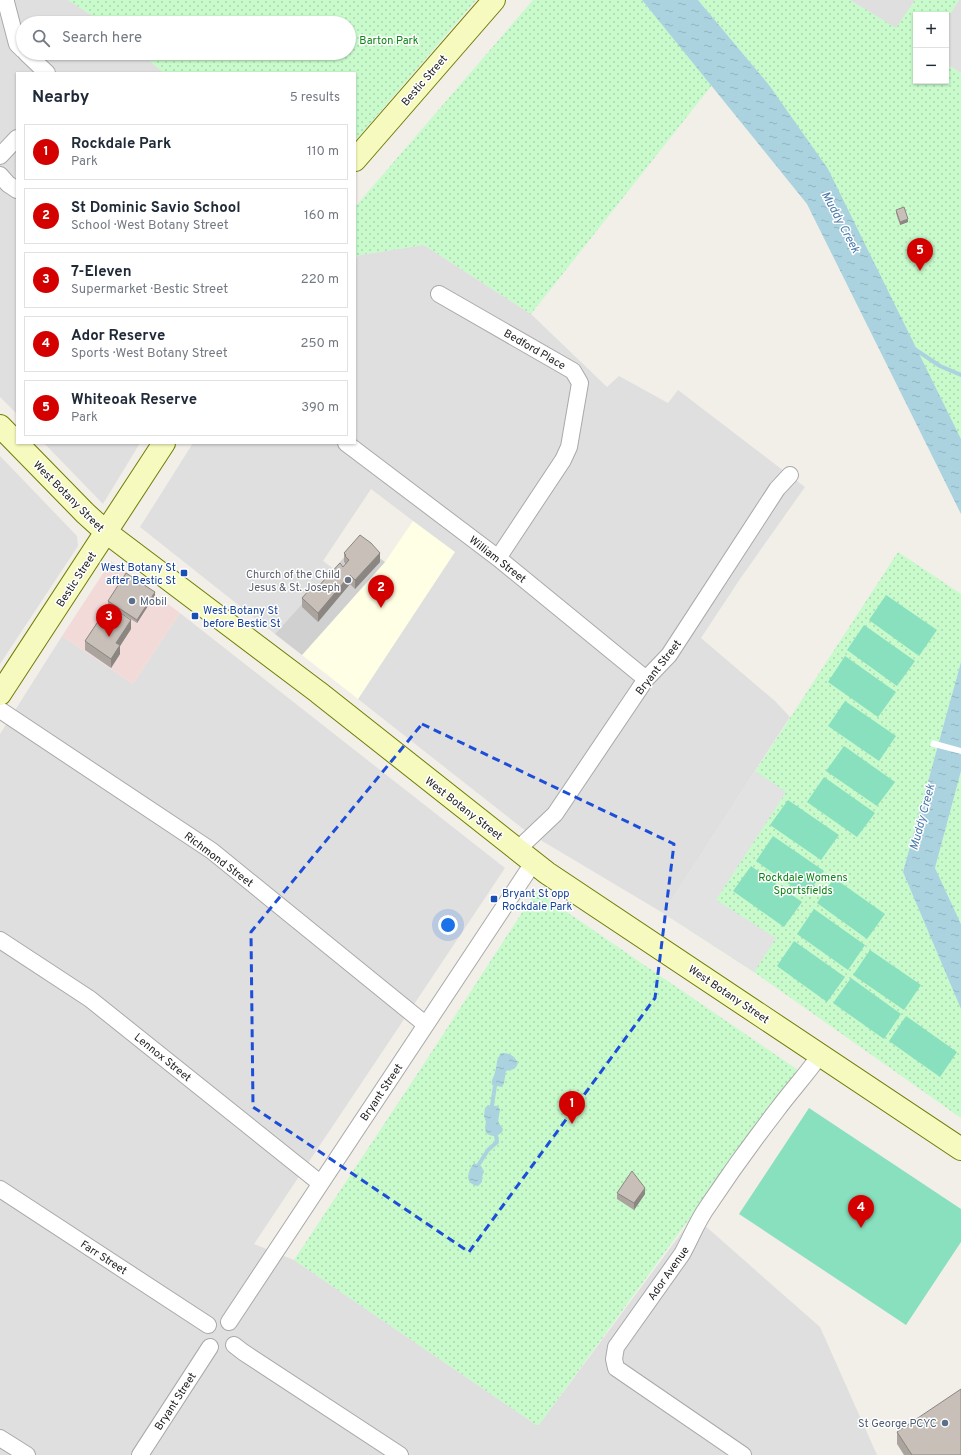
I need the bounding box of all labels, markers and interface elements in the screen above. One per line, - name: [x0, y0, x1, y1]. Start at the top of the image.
- map controls: [913, 12, 949, 84]
- button: +: [913, 12, 949, 48]
- search box: [16, 16, 356, 60]
- icon: search: [30, 27, 52, 49]
- text: Search here: [62, 29, 142, 48]
- park label: Barton Park: [359, 34, 419, 48]
- button: −: [913, 48, 949, 84]
- street label: Bestic Street: [399, 52, 451, 109]
- text: Nearby: [32, 87, 89, 109]
- text: 5 results: [290, 90, 340, 106]
- text: Rockdale Park: [71, 135, 171, 154]
- text: 1: [43, 144, 49, 160]
- text: 110 m: [307, 144, 339, 160]
- text: Park: [71, 154, 98, 170]
- water label: Muddy Creek: [817, 189, 864, 257]
- text: St Dominic Savio School: [71, 199, 241, 218]
- text: 2: [42, 208, 50, 224]
- text: 160 m: [304, 208, 339, 224]
- text: School · West Botany Street: [71, 218, 229, 234]
- pin: 5: [907, 238, 933, 271]
- text: 7-Eleven: [71, 263, 132, 282]
- text: 3: [42, 272, 50, 288]
- text: 220 m: [301, 272, 339, 288]
- text: Supermarket · Bestic Street: [71, 282, 228, 298]
- text: Ador Reserve: [71, 327, 165, 346]
- street label: Bedford Place: [501, 327, 568, 373]
- text: 4: [42, 336, 50, 352]
- text: 250 m: [301, 336, 339, 352]
- text: Sports · West Botany Street: [71, 346, 228, 362]
- text: Whiteoak Reserve: [71, 391, 197, 410]
- text: 5: [42, 400, 50, 416]
- text: 390 m: [301, 400, 339, 416]
- text: Park: [71, 410, 98, 426]
- street label: West Botany Street: [30, 458, 107, 535]
- street label: William Street: [466, 533, 529, 586]
- street label: Bestic Street: [54, 549, 100, 610]
- place label: West Botany St after Bestic St: [101, 561, 176, 588]
- marker: West Botany St after Bestic St: [179, 568, 189, 578]
- place label: Church of the Child Jesus & St. Joseph: [246, 568, 340, 595]
- marker: Church of the Child Jesus & St. Joseph: [343, 575, 353, 585]
- pin: 2: [368, 575, 394, 608]
- place label: Mobil: [140, 595, 167, 609]
- marker: Mobil: [127, 596, 137, 606]
- pin: 3: [96, 604, 122, 637]
- place label: West Botany St before Bestic St: [203, 604, 281, 631]
- marker: West Botany St before Bestic St: [190, 611, 200, 621]
- street label: Bryant Street: [633, 637, 685, 698]
- street label: West Botany Street: [422, 774, 505, 843]
- water label: Muddy Creek: [906, 781, 940, 852]
- street label: Richmond Street: [181, 829, 256, 890]
- park label: Rockdale Womens Sportsfields: [758, 871, 848, 898]
- place label: Bryant St opp Rockdale Park: [502, 887, 573, 914]
- marker: Bryant St opp Rockdale Park: [489, 894, 499, 904]
- your location: [438, 915, 458, 935]
- street label: West Botany Street: [685, 963, 772, 1027]
- street label: Lennox Street: [131, 1031, 194, 1085]
- street label: Bryant Street: [358, 1061, 406, 1124]
- pin: 1: [559, 1091, 585, 1124]
- pin: 4: [848, 1195, 874, 1228]
- street label: Farr Street: [78, 1238, 129, 1278]
- street label: Ador Avenue: [645, 1244, 693, 1303]
- street label: Bryant Street: [152, 1370, 200, 1433]
- place label: St George PCYC: [858, 1417, 937, 1431]
- marker: St George PCYC: [940, 1418, 950, 1428]

